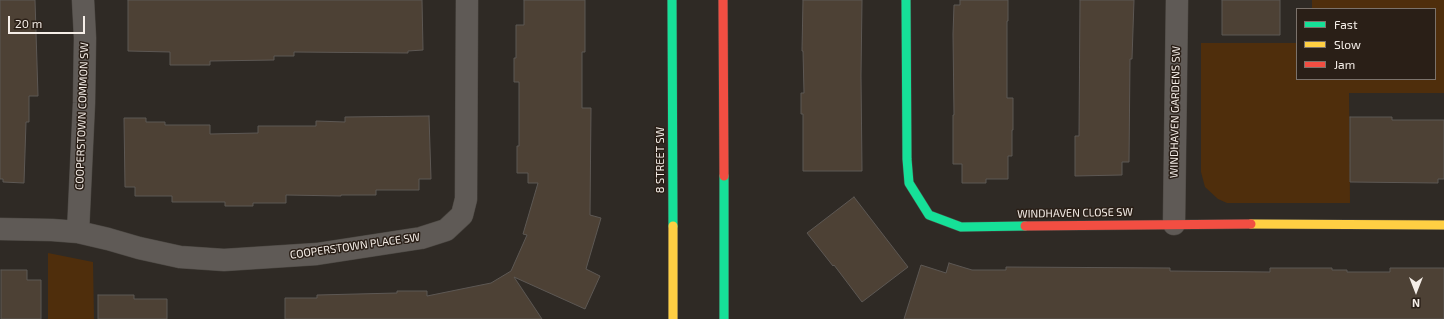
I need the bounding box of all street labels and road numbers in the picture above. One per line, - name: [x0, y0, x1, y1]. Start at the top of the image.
- street label: COOPERSTOWN COMMON SW: [73, 42, 91, 190]
- street label: WINDHAVEN GARDENS SW: [1167, 46, 1183, 178]
- street label: 8 STREET SW: [653, 127, 667, 193]
- street label: WINDHAVEN CLOSE SW: [1017, 205, 1133, 221]
- street label: COOPERSTOWN PLACE SW: [289, 230, 421, 262]

